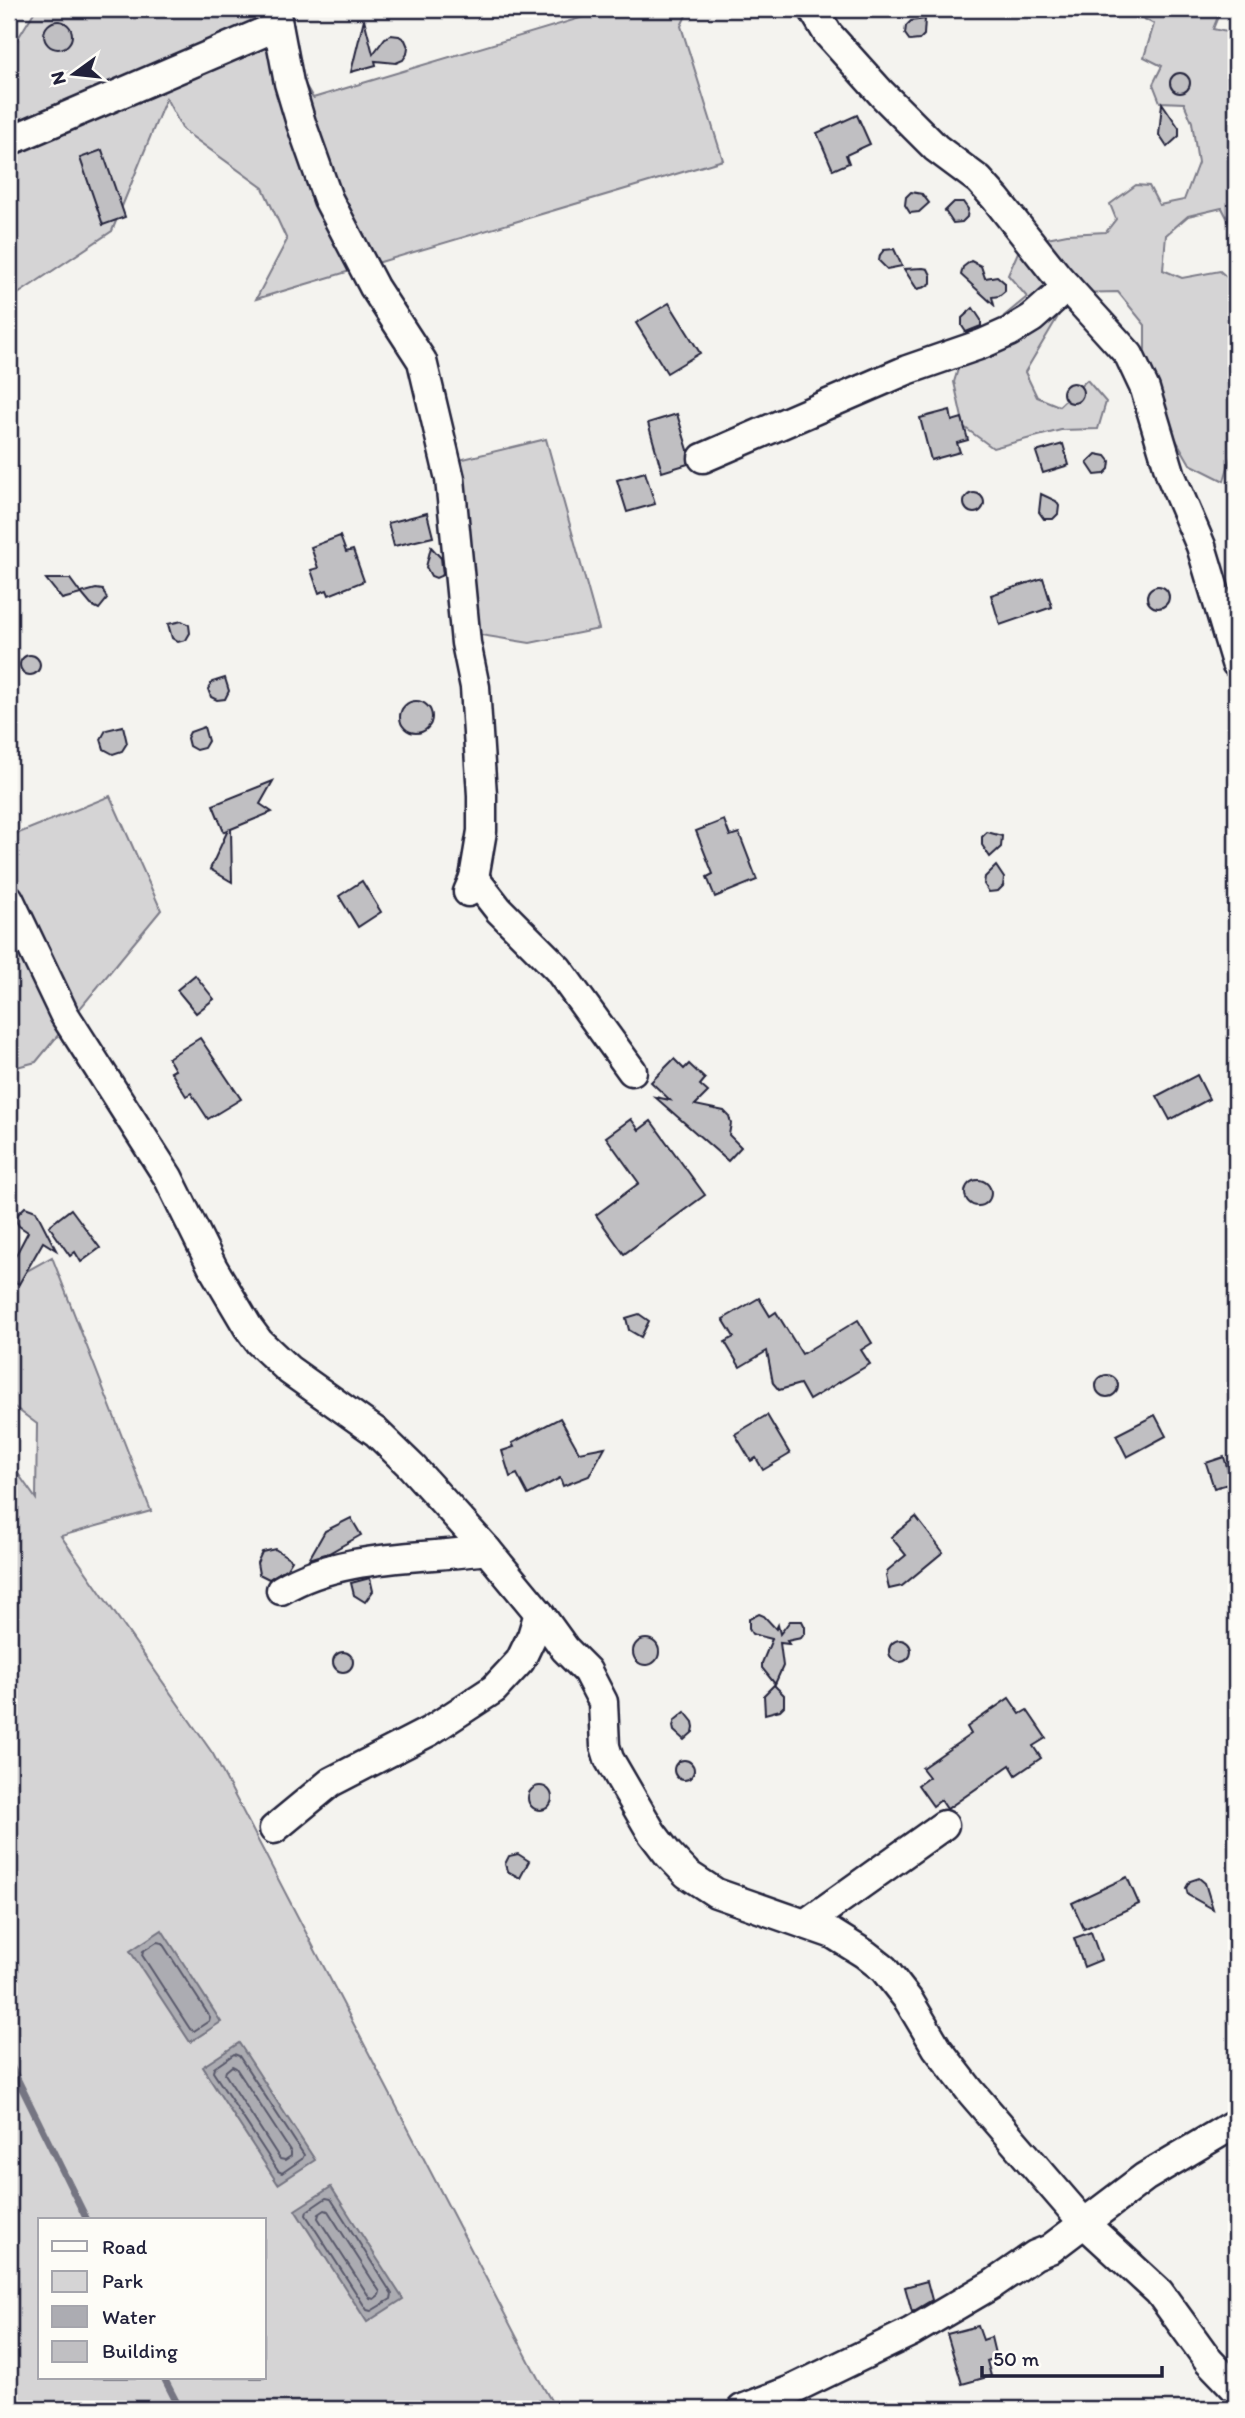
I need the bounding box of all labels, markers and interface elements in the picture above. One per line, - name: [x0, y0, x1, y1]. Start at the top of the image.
- north arrow: [38, 38, 108, 108]
- text: N: [45, 69, 71, 87]
- legend: [38, 2218, 266, 2380]
- text: Road: [102, 2234, 148, 2259]
- text: Park: [102, 2268, 144, 2293]
- text: Water: [102, 2304, 156, 2329]
- scale bar: [982, 2334, 1163, 2378]
- text: Building: [102, 2338, 178, 2363]
- text: 50 m: [993, 2346, 1040, 2371]

